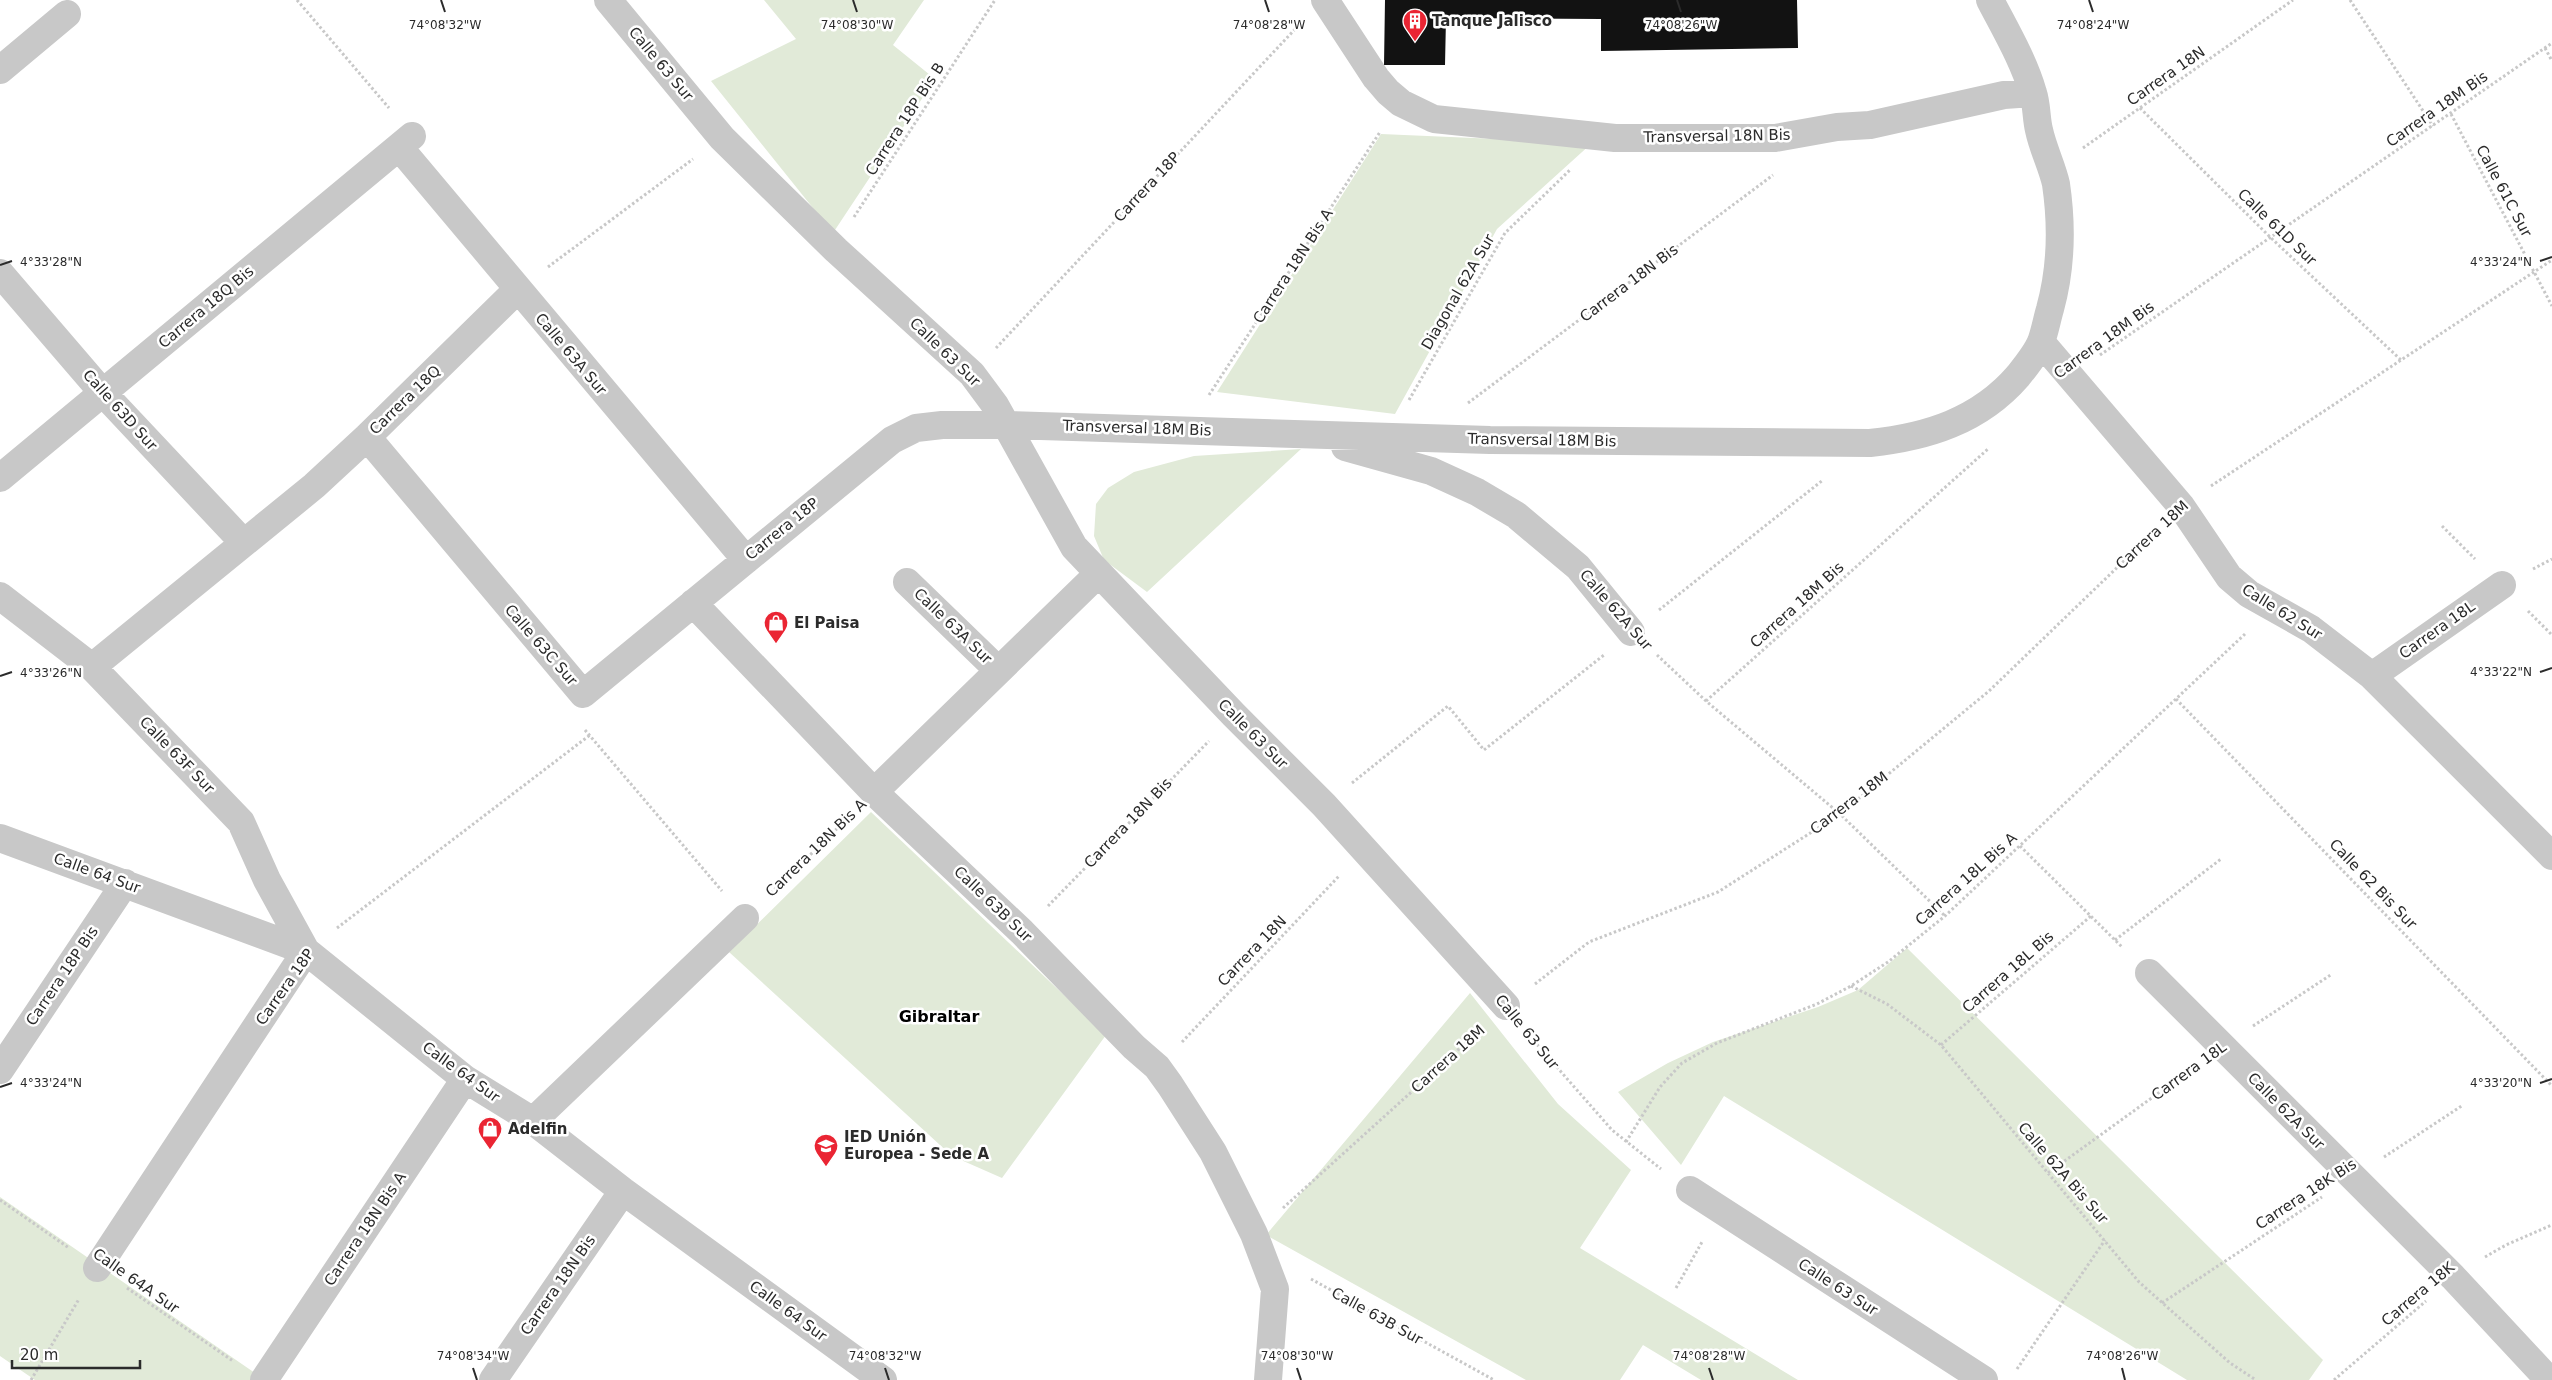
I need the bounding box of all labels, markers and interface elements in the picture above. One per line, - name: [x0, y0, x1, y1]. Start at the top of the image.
- building icon: Tanque Jalisco: [1402, 8, 1428, 42]
- place label: Tanque Jalisco: [1432, 12, 1552, 30]
- text: 74°08'32"W: [409, 18, 481, 32]
- text: 74°08'30"W: [821, 18, 893, 32]
- text: 74°08'28"W: [1233, 18, 1305, 32]
- text: 74°08'26"W: [1645, 18, 1717, 32]
- text: 74°08'24"W: [2057, 18, 2129, 32]
- street label: Calle 63 Sur: [625, 23, 698, 105]
- street label: Carrera 18N: [2124, 43, 2208, 109]
- street label: Carrera 18P Bis B: [862, 59, 948, 179]
- street label: Carrera 18M Bis: [2383, 67, 2491, 151]
- street label: Transversal 18N Bis: [1642, 126, 1791, 146]
- street label: Calle 61C Sur: [2472, 142, 2536, 241]
- street label: Carrera 18P: [1110, 148, 1184, 226]
- street label: Calle 61D Sur: [2234, 185, 2321, 270]
- street label: Carrera 18N Bis A: [1249, 205, 1337, 327]
- street label: Diagonal 62A Sur: [1418, 230, 1499, 353]
- street label: Carrera 18N Bis: [1576, 240, 1682, 326]
- text: 4°33'28"N: [20, 255, 82, 269]
- text: 4°33'24"N: [2470, 255, 2532, 269]
- street label: Carrera 18Q Bis: [155, 262, 257, 352]
- street label: Carrera 18M Bis: [2050, 297, 2158, 383]
- street label: Calle 63A Sur: [532, 309, 611, 399]
- street label: Calle 63 Sur: [906, 314, 985, 391]
- street label: Carrera 18Q: [366, 362, 444, 438]
- street label: Calle 63D Sur: [79, 366, 162, 455]
- street label: Transversal 18M Bis: [1061, 416, 1212, 440]
- street label: Transversal 18M Bis: [1466, 430, 1617, 450]
- street label: Carrera 18P: [742, 494, 822, 564]
- street label: Carrera 18M: [2112, 497, 2192, 573]
- street label: Carrera 18M Bis: [1746, 558, 1848, 652]
- street label: Calle 62A Sur: [1576, 566, 1657, 655]
- street label: Calle 62 Sur: [2239, 580, 2326, 644]
- street label: Calle 63A Sur: [910, 584, 996, 668]
- street label: Carrera 18L: [2396, 597, 2479, 663]
- street label: Calle 63C Sur: [501, 601, 582, 690]
- shop icon: El Paisa: [763, 610, 789, 644]
- place label: El Paisa: [794, 614, 860, 632]
- text: 4°33'22"N: [2470, 665, 2532, 679]
- text: 4°33'26"N: [20, 666, 82, 680]
- street label: Calle 63 Sur: [1214, 695, 1292, 773]
- street label: Calle 63F Sur: [136, 713, 219, 798]
- street label: Carrera 18M: [1807, 768, 1891, 838]
- street label: Carrera 18N Bis: [1080, 774, 1176, 872]
- street label: Carrera 18N Bis A: [762, 795, 871, 901]
- street label: Carrera 18L Bis A: [1912, 828, 2021, 929]
- street label: Calle 62 Bis Sur: [2326, 835, 2421, 933]
- street label: Calle 64 Sur: [51, 849, 144, 897]
- street label: Calle 63B Sur: [950, 862, 1036, 946]
- street label: Carrera 18N: [1214, 912, 1290, 990]
- street label: Carrera 18P Bis: [22, 923, 102, 1029]
- street label: Carrera 18L Bis: [1959, 927, 2058, 1017]
- street label: Carrera 18P: [252, 945, 318, 1029]
- street label: Calle 63 Sur: [1491, 991, 1563, 1074]
- district label: Gibraltar: [899, 1007, 979, 1026]
- street label: Carrera 18M: [1407, 1021, 1489, 1097]
- street label: Carrera 18L: [2148, 1037, 2230, 1104]
- street label: Calle 64 Sur: [419, 1038, 504, 1107]
- street label: Calle 62A Sur: [2244, 1069, 2329, 1154]
- text: 4°33'24"N: [20, 1076, 82, 1090]
- text: 4°33'20"N: [2470, 1076, 2532, 1090]
- shop icon: Adelfin: [477, 1116, 503, 1150]
- street label: Calle 62A Bis Sur: [2014, 1119, 2112, 1228]
- place label: Adelfin: [508, 1120, 567, 1138]
- place label: IED Unión Europea - Sede A: [844, 1128, 989, 1163]
- school or university icon: IED Unión Europea - Sede A: [813, 1133, 839, 1167]
- street label: Carrera 18K Bis: [2252, 1155, 2360, 1233]
- street label: Carrera 18N Bis A: [320, 1168, 410, 1289]
- street label: Carrera 18N Bis: [517, 1231, 599, 1339]
- street label: Calle 64A Sur: [89, 1245, 183, 1318]
- street label: Calle 63 Sur: [1795, 1255, 1882, 1320]
- street label: Carrera 18K: [2378, 1258, 2459, 1330]
- street label: Calle 64 Sur: [746, 1277, 831, 1346]
- street label: Calle 63B Sur: [1328, 1284, 1426, 1349]
- scale bar: [12, 1338, 140, 1370]
- text: 20 m: [20, 1346, 58, 1364]
- text: 74°08'34"W: [437, 1349, 509, 1363]
- text: 74°08'32"W: [849, 1349, 921, 1363]
- text: 74°08'30"W: [1261, 1349, 1333, 1363]
- text: 74°08'28"W: [1673, 1349, 1745, 1363]
- text: 74°08'26"W: [2086, 1349, 2158, 1363]

